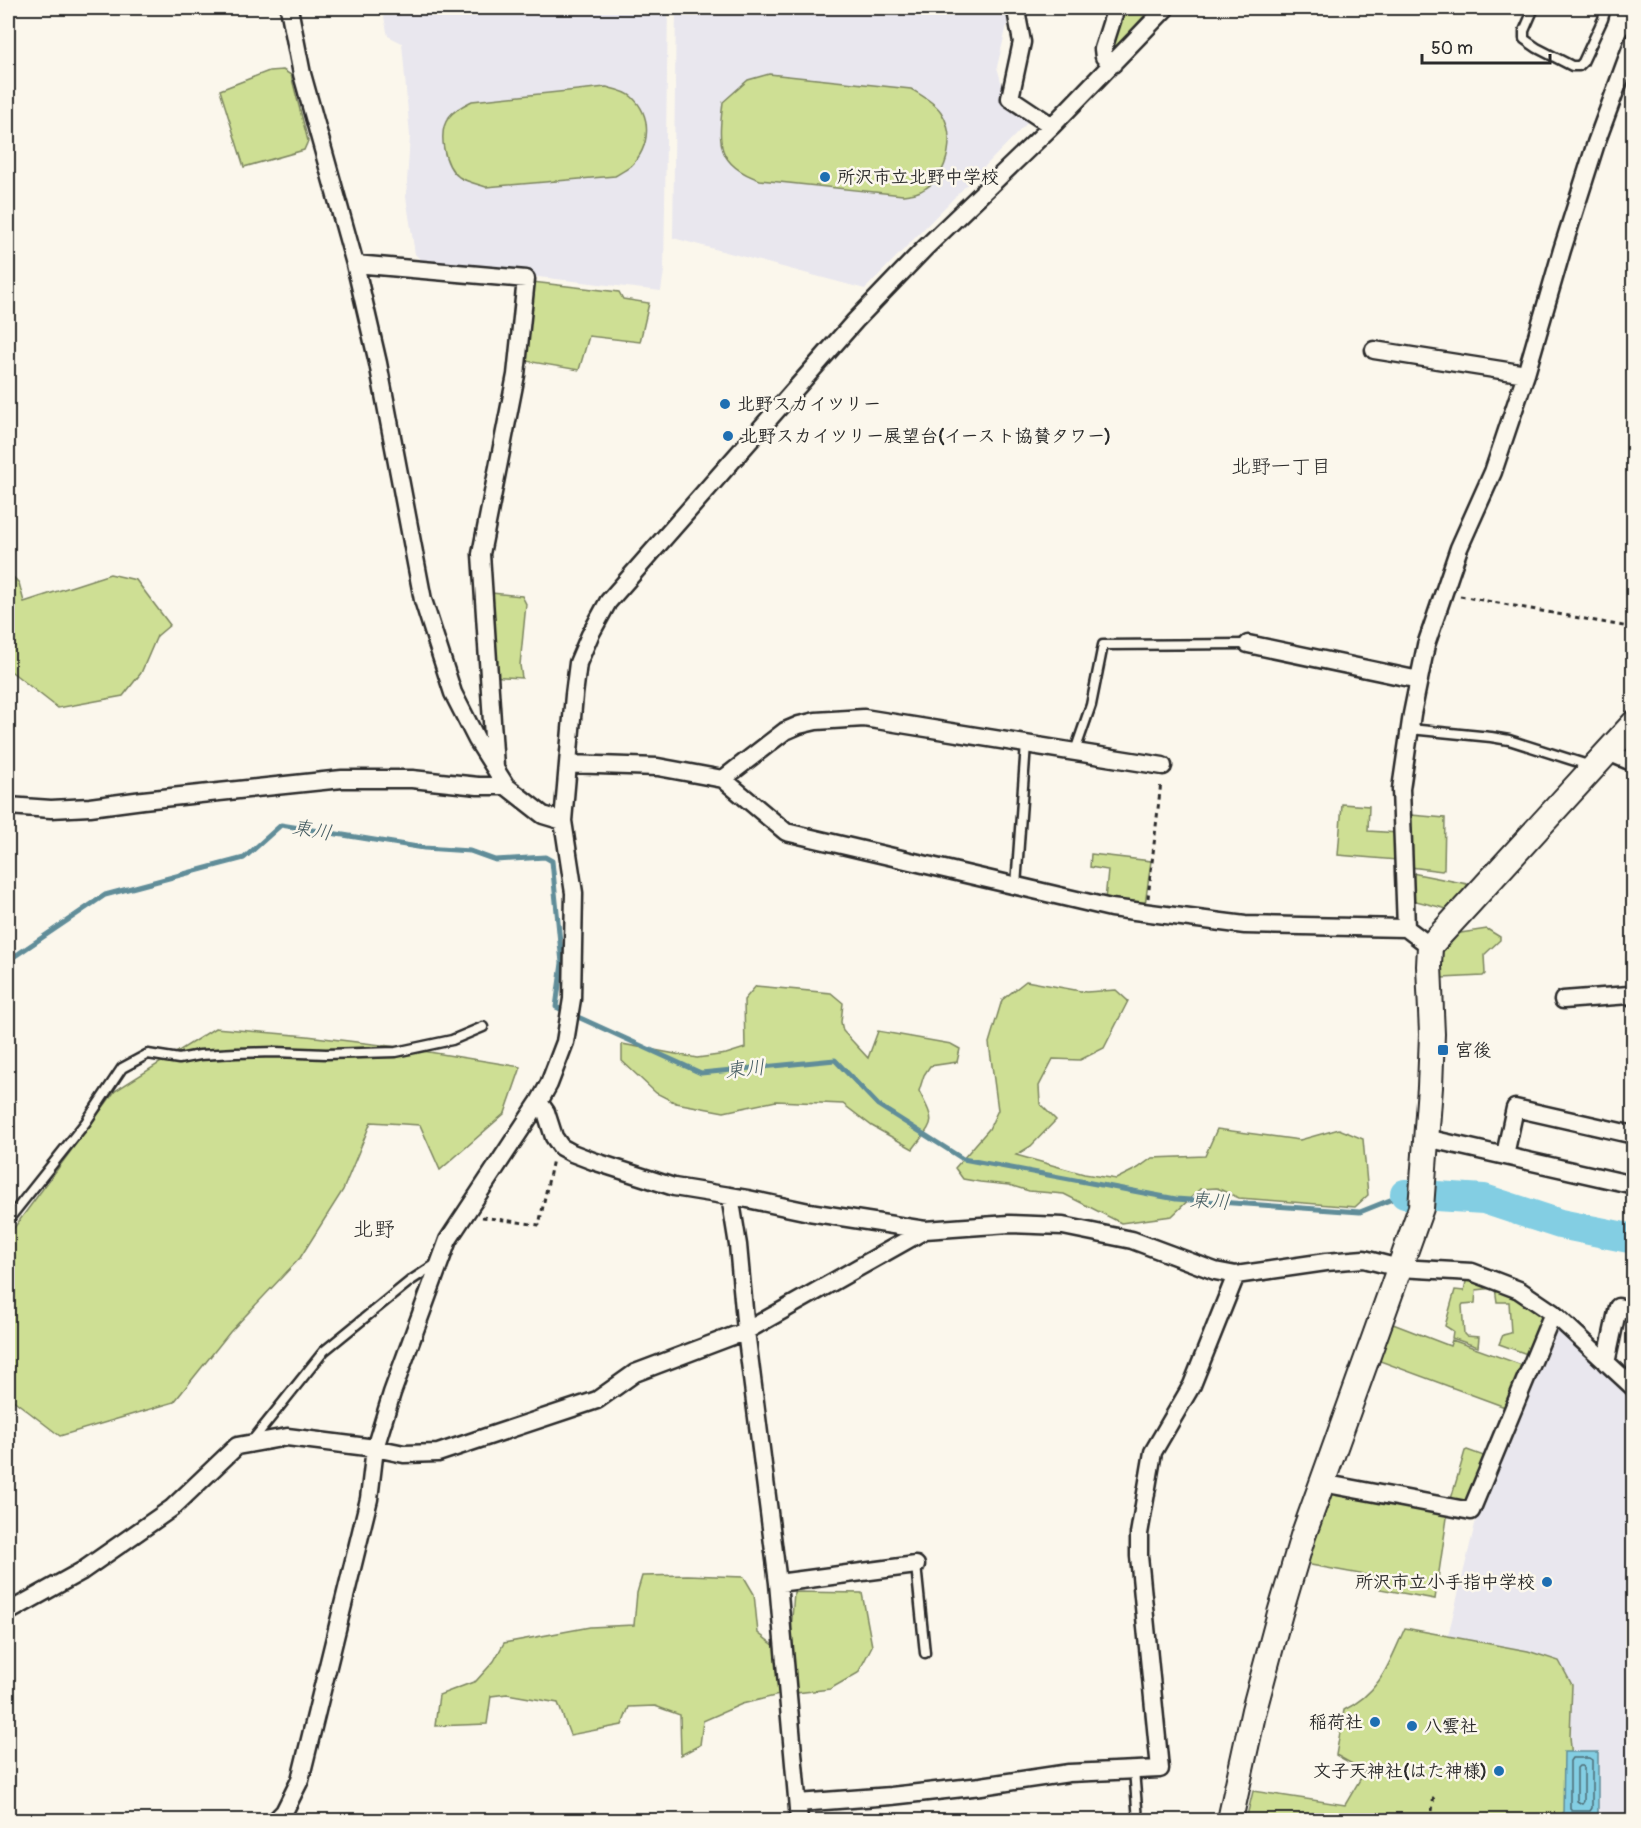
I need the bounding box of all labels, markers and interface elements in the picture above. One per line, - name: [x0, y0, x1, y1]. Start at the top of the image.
- scale bar: [1422, 27, 1550, 65]
- text: 50 m: [1431, 37, 1473, 60]
- place label: 所沢市立北野中学校: [837, 166, 999, 189]
- marker: 所沢市立北野中学校: [818, 170, 832, 184]
- place label: 北野スカイツリー: [737, 393, 881, 416]
- marker: 北野スカイツリー: [718, 397, 732, 411]
- place label: 北野スカイツリー展望台(イースト協賛タワー): [740, 425, 1111, 448]
- marker: 北野スカイツリー展望台(イースト協賛タワー): [721, 429, 735, 443]
- district label: 北野一丁目: [1231, 454, 1331, 479]
- water label: 東川: [290, 815, 334, 845]
- place label: 宮後: [1455, 1039, 1491, 1062]
- marker: 宮後: [1436, 1043, 1450, 1057]
- water label: 東川: [724, 1054, 766, 1084]
- water label: 東川: [1189, 1187, 1231, 1215]
- district label: 北野: [353, 1216, 395, 1243]
- place label: 所沢市立小手指中学校: [1355, 1571, 1535, 1594]
- marker: 所沢市立小手指中学校: [1540, 1575, 1554, 1589]
- place label: 稲荷社: [1309, 1711, 1363, 1734]
- marker: 稲荷社: [1368, 1715, 1382, 1729]
- place label: 八雲社: [1424, 1715, 1478, 1738]
- marker: 八雲社: [1405, 1719, 1419, 1733]
- place label: 文子天神社(はた神様): [1313, 1760, 1487, 1783]
- marker: 文子天神社(はた神様): [1492, 1764, 1506, 1778]

